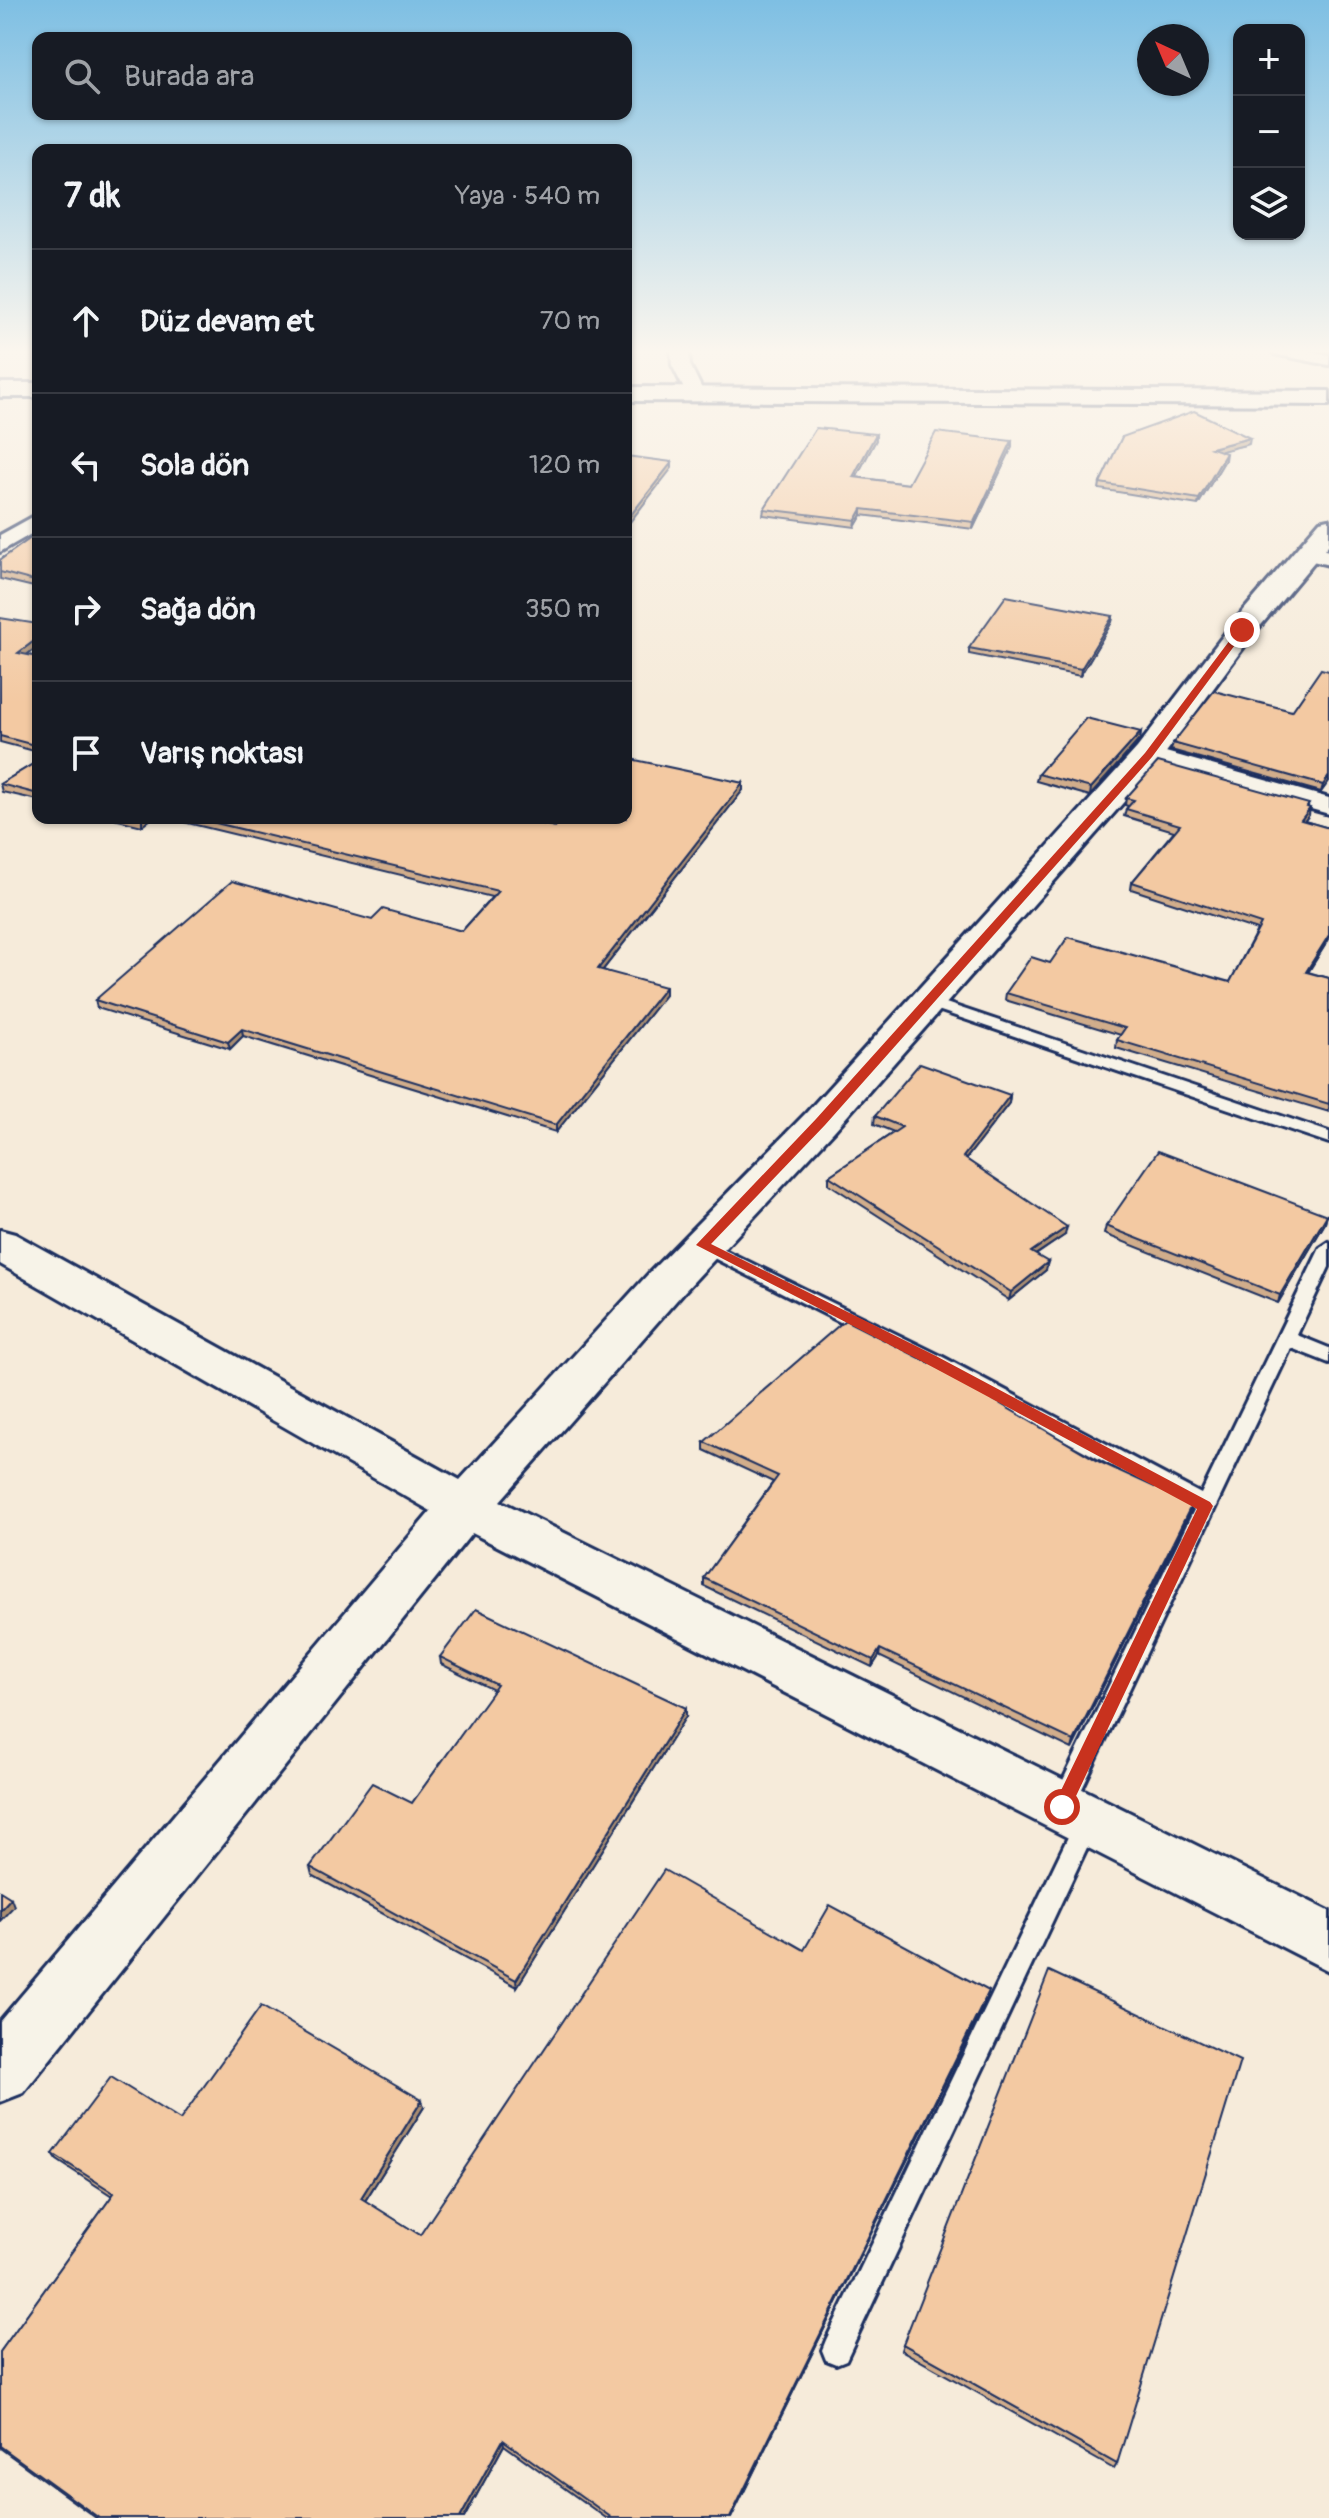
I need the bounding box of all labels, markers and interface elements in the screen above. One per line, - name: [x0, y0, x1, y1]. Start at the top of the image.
- north arrow: [1137, 24, 1209, 96]
- map controls: [1233, 24, 1305, 240]
- button: +: [1233, 24, 1305, 96]
- search box: [32, 32, 632, 120]
- icon: search: [60, 54, 104, 98]
- text: Burada ara: [124, 58, 255, 95]
- button: −: [1233, 96, 1305, 168]
- button: layers: [1233, 168, 1305, 240]
- text: 7 dk: [64, 175, 120, 218]
- text: Yaya · 540 m: [455, 180, 600, 212]
- icon: ahead: [64, 299, 108, 343]
- text: Düz devam et: [140, 303, 314, 340]
- text: 70 m: [540, 305, 600, 337]
- icon: left: [64, 443, 108, 487]
- text: Sola dön: [140, 447, 249, 484]
- text: 120 m: [529, 449, 600, 481]
- icon: right: [64, 587, 108, 631]
- text: Sağa dön: [140, 591, 256, 628]
- text: 350 m: [525, 593, 600, 625]
- route end: [1224, 612, 1260, 648]
- icon: arrive: [64, 731, 108, 775]
- text: Varış noktası: [140, 735, 304, 772]
- route start: [1044, 1789, 1080, 1825]

